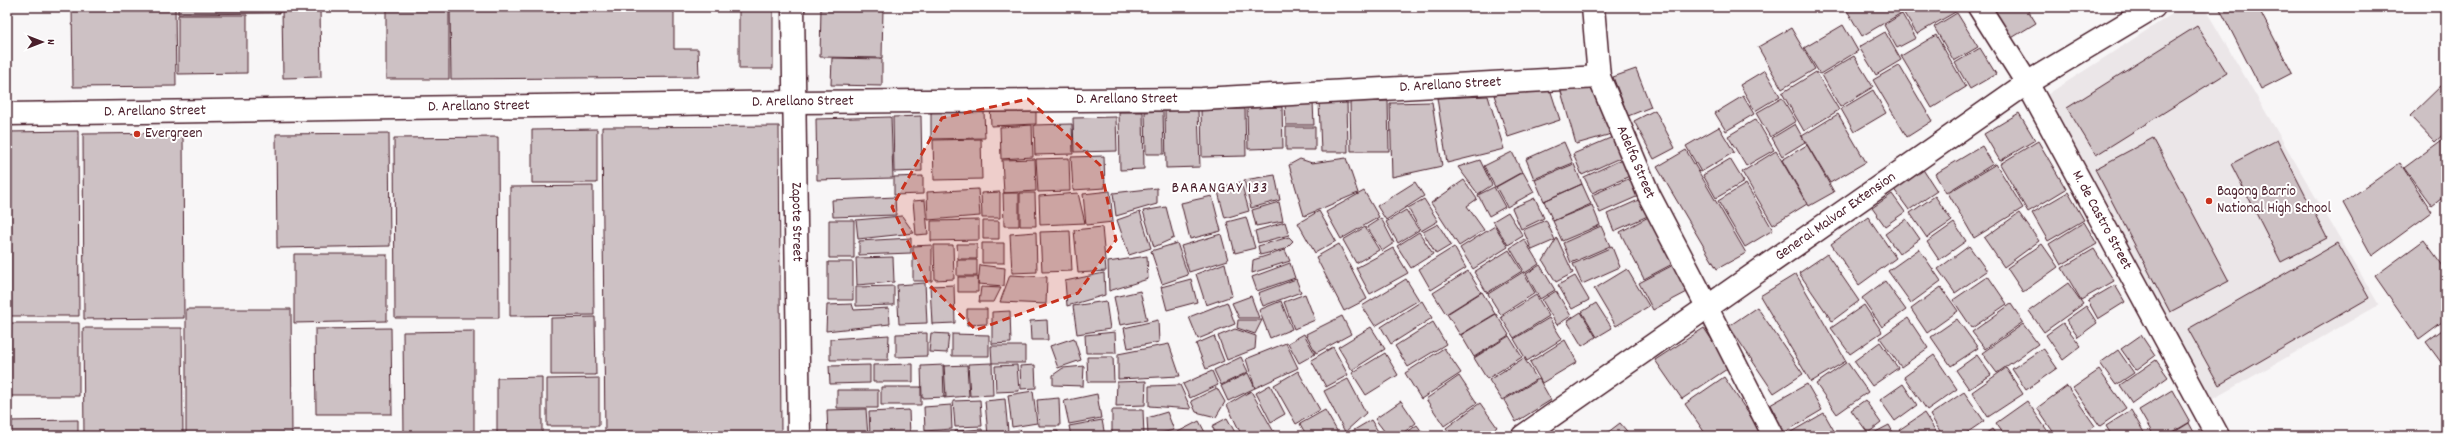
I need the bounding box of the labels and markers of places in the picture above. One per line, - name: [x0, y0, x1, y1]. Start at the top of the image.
- place label: Evergreen: [145, 123, 203, 145]
- marker: Evergreen: [132, 129, 142, 139]
- place label: Bagong Barrio National High School: [2217, 181, 2332, 220]
- marker: Bagong Barrio National High School: [2204, 196, 2214, 206]

